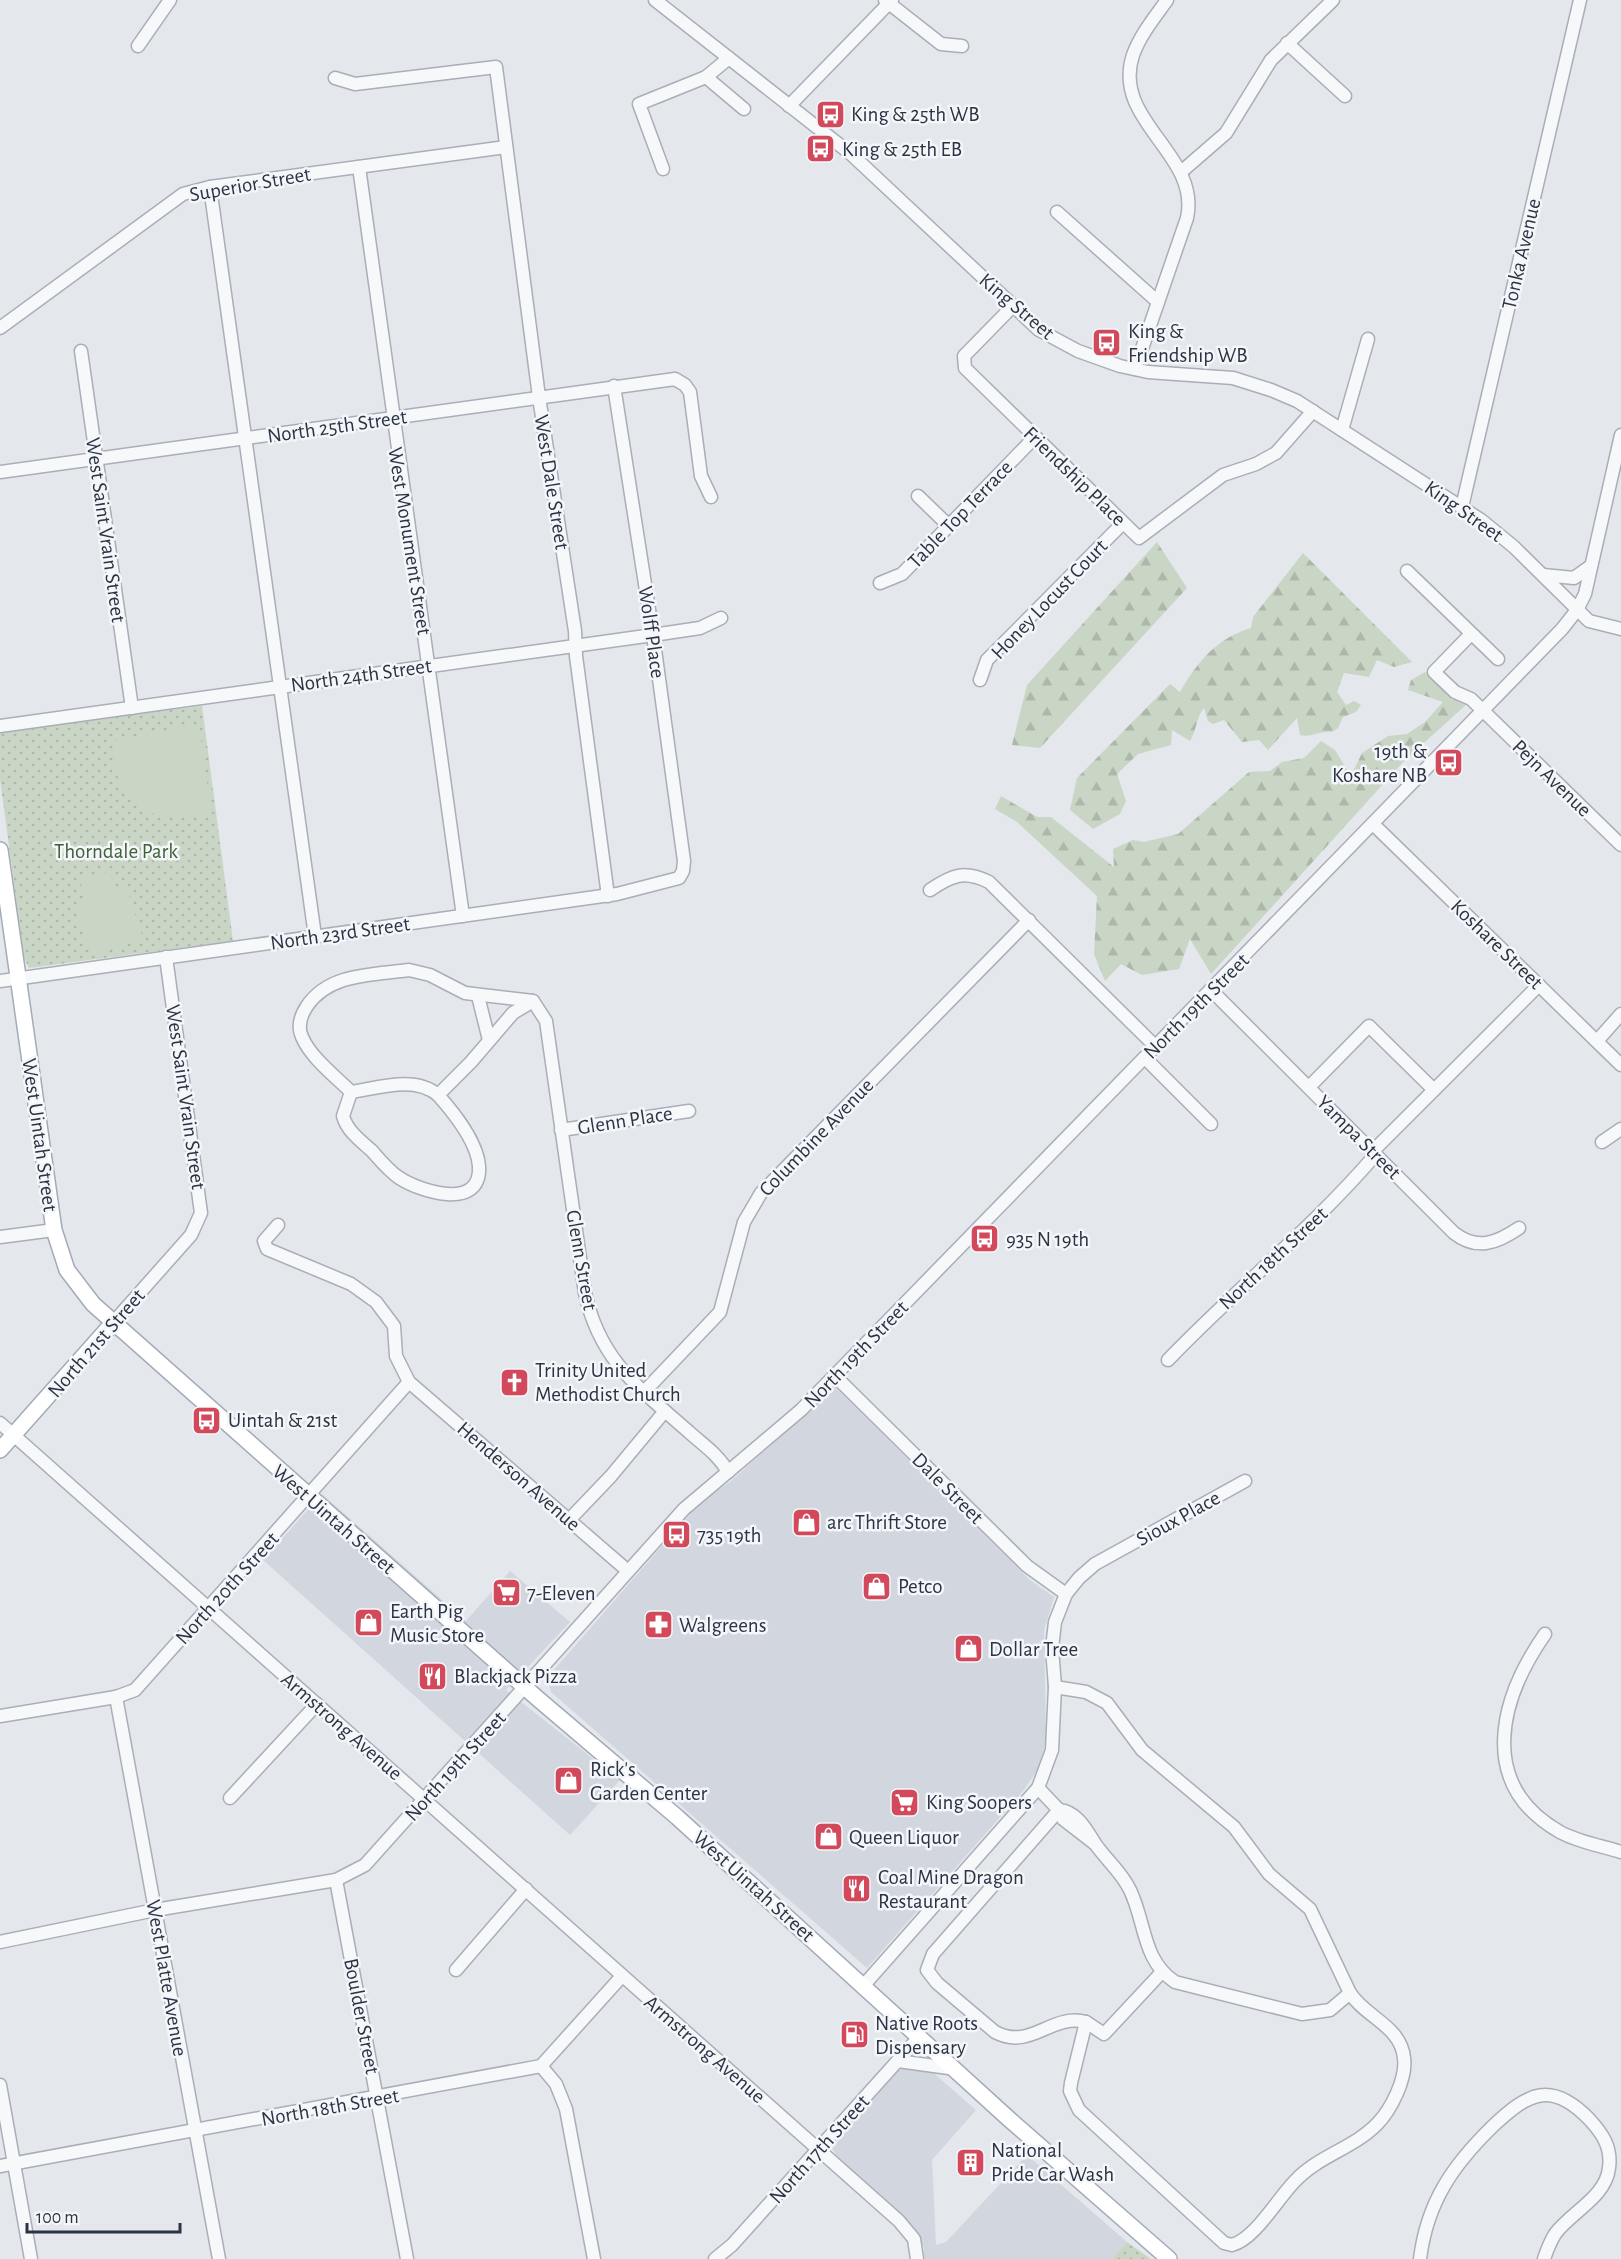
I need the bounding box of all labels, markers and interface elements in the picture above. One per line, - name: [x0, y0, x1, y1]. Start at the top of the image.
- bus stop icon: King & 25th WB: [814, 98, 846, 130]
- place label: King & 25th WB: [851, 104, 980, 125]
- bus stop icon: King & 25th EB: [805, 133, 837, 165]
- place label: King & 25th EB: [842, 139, 962, 160]
- street label: Superior Street: [188, 163, 313, 205]
- street label: Tonka Avenue: [1499, 197, 1544, 312]
- street label: King Street: [975, 269, 1058, 344]
- place label: King & Friendship WB: [1128, 321, 1248, 366]
- bus stop icon: King & Friendship WB: [1091, 327, 1123, 359]
- street label: North 25th Street: [266, 406, 409, 447]
- street label: West Dale Street: [530, 413, 573, 551]
- street label: Friendship Place: [1019, 423, 1130, 530]
- street label: West Saint Vrain Street: [82, 436, 129, 624]
- street label: West Monument Street: [384, 446, 435, 637]
- street label: Table Top Terrace: [904, 457, 1017, 572]
- street label: King Street: [1421, 477, 1507, 546]
- street label: Honey Locust Court: [987, 535, 1112, 663]
- street label: Wolff Place: [635, 585, 668, 680]
- street label: North 24th Street: [289, 655, 433, 696]
- street label: Pejn Avenue: [1508, 736, 1595, 821]
- place label: 19th & Koshare NB: [1332, 741, 1427, 786]
- bus stop icon: 19th & Koshare NB: [1432, 747, 1464, 779]
- park label: Thorndale Park: [54, 841, 178, 862]
- street label: Koshare Street: [1447, 896, 1547, 993]
- street label: North 23rd Street: [269, 913, 411, 954]
- street label: North 19th Street: [1140, 949, 1253, 1063]
- street label: West Saint Vrain Street: [162, 1003, 209, 1191]
- street label: West Uintah Street: [18, 1057, 61, 1213]
- street label: Columbine Avenue: [755, 1075, 878, 1200]
- street label: Yampa Street: [1313, 1091, 1405, 1184]
- street label: Glenn Place: [576, 1103, 674, 1138]
- street label: North 18th Street: [1215, 1203, 1332, 1314]
- street label: Glenn Street: [562, 1208, 601, 1312]
- bus stop icon: 935 N 19th: [969, 1223, 1001, 1255]
- place label: 935 N 19th: [1006, 1229, 1089, 1250]
- street label: North 21st Street: [44, 1285, 149, 1402]
- street label: North 19th Street: [800, 1297, 913, 1412]
- place label: Trinity United Methodist Church: [535, 1360, 681, 1405]
- church icon: Trinity United Methodist Church: [498, 1366, 530, 1398]
- bus stop icon: Uintah & 21st: [191, 1404, 223, 1436]
- place label: Uintah & 21st: [228, 1410, 337, 1431]
- street label: Henderson Avenue: [453, 1418, 584, 1535]
- street label: Dale Street: [908, 1449, 987, 1528]
- street label: West Uintah Street: [268, 1461, 399, 1578]
- street label: Sioux Place: [1133, 1487, 1224, 1550]
- shop icon: arc Thrift Store: [790, 1506, 822, 1538]
- place label: arc Thrift Store: [827, 1512, 947, 1533]
- bus stop icon: 735 19th: [660, 1519, 692, 1551]
- place label: 735 19th: [697, 1525, 761, 1546]
- street label: North 20th Street: [172, 1528, 283, 1649]
- shop icon: Petco: [861, 1570, 893, 1602]
- place label: Petco: [898, 1576, 943, 1597]
- supermarket icon: 7-Eleven: [490, 1577, 522, 1609]
- place label: 7-Eleven: [527, 1583, 596, 1604]
- place label: Earth Pig Music Store: [390, 1601, 484, 1646]
- shop icon: Earth Pig Music Store: [353, 1607, 385, 1639]
- pharmacy icon: Walgreens: [642, 1609, 674, 1641]
- place label: Walgreens: [679, 1615, 766, 1636]
- shop icon: Dollar Tree: [952, 1633, 984, 1665]
- place label: Dollar Tree: [989, 1639, 1078, 1660]
- restaurant icon: Blackjack Pizza: [417, 1660, 449, 1692]
- place label: Blackjack Pizza: [454, 1666, 577, 1687]
- street label: Armstrong Avenue: [277, 1668, 406, 1784]
- street label: North 19th Street: [401, 1707, 510, 1825]
- place label: Rick's Garden Center: [590, 1759, 708, 1804]
- shop icon: Rick's Garden Center: [553, 1765, 585, 1797]
- supermarket icon: King Soopers: [889, 1786, 921, 1818]
- place label: King Soopers: [926, 1792, 1032, 1813]
- shop icon: Queen Liquor: [812, 1821, 844, 1853]
- street label: West Uintah Street: [689, 1827, 818, 1946]
- place label: Queen Liquor: [849, 1827, 959, 1848]
- place label: Coal Mine Dragon Restaurant: [878, 1867, 1024, 1912]
- restaurant icon: Coal Mine Dragon Restaurant: [841, 1873, 873, 1905]
- street label: West Platte Avenue: [142, 1898, 191, 2058]
- street label: Boulder Street: [340, 1956, 383, 2076]
- street label: Armstrong Avenue: [640, 1991, 769, 2107]
- place label: Native Roots Dispensary: [875, 2013, 978, 2058]
- fuel station icon: Native Roots Dispensary: [838, 2019, 870, 2051]
- street label: North 18th Street: [260, 2085, 401, 2130]
- street label: North 17th Street: [765, 2091, 874, 2208]
- place label: National Pride Car Wash: [991, 2140, 1114, 2185]
- building icon: National Pride Car Wash: [954, 2146, 986, 2178]
- scale bar: [27, 2196, 180, 2234]
- text: 100 m: [36, 2209, 79, 2227]

